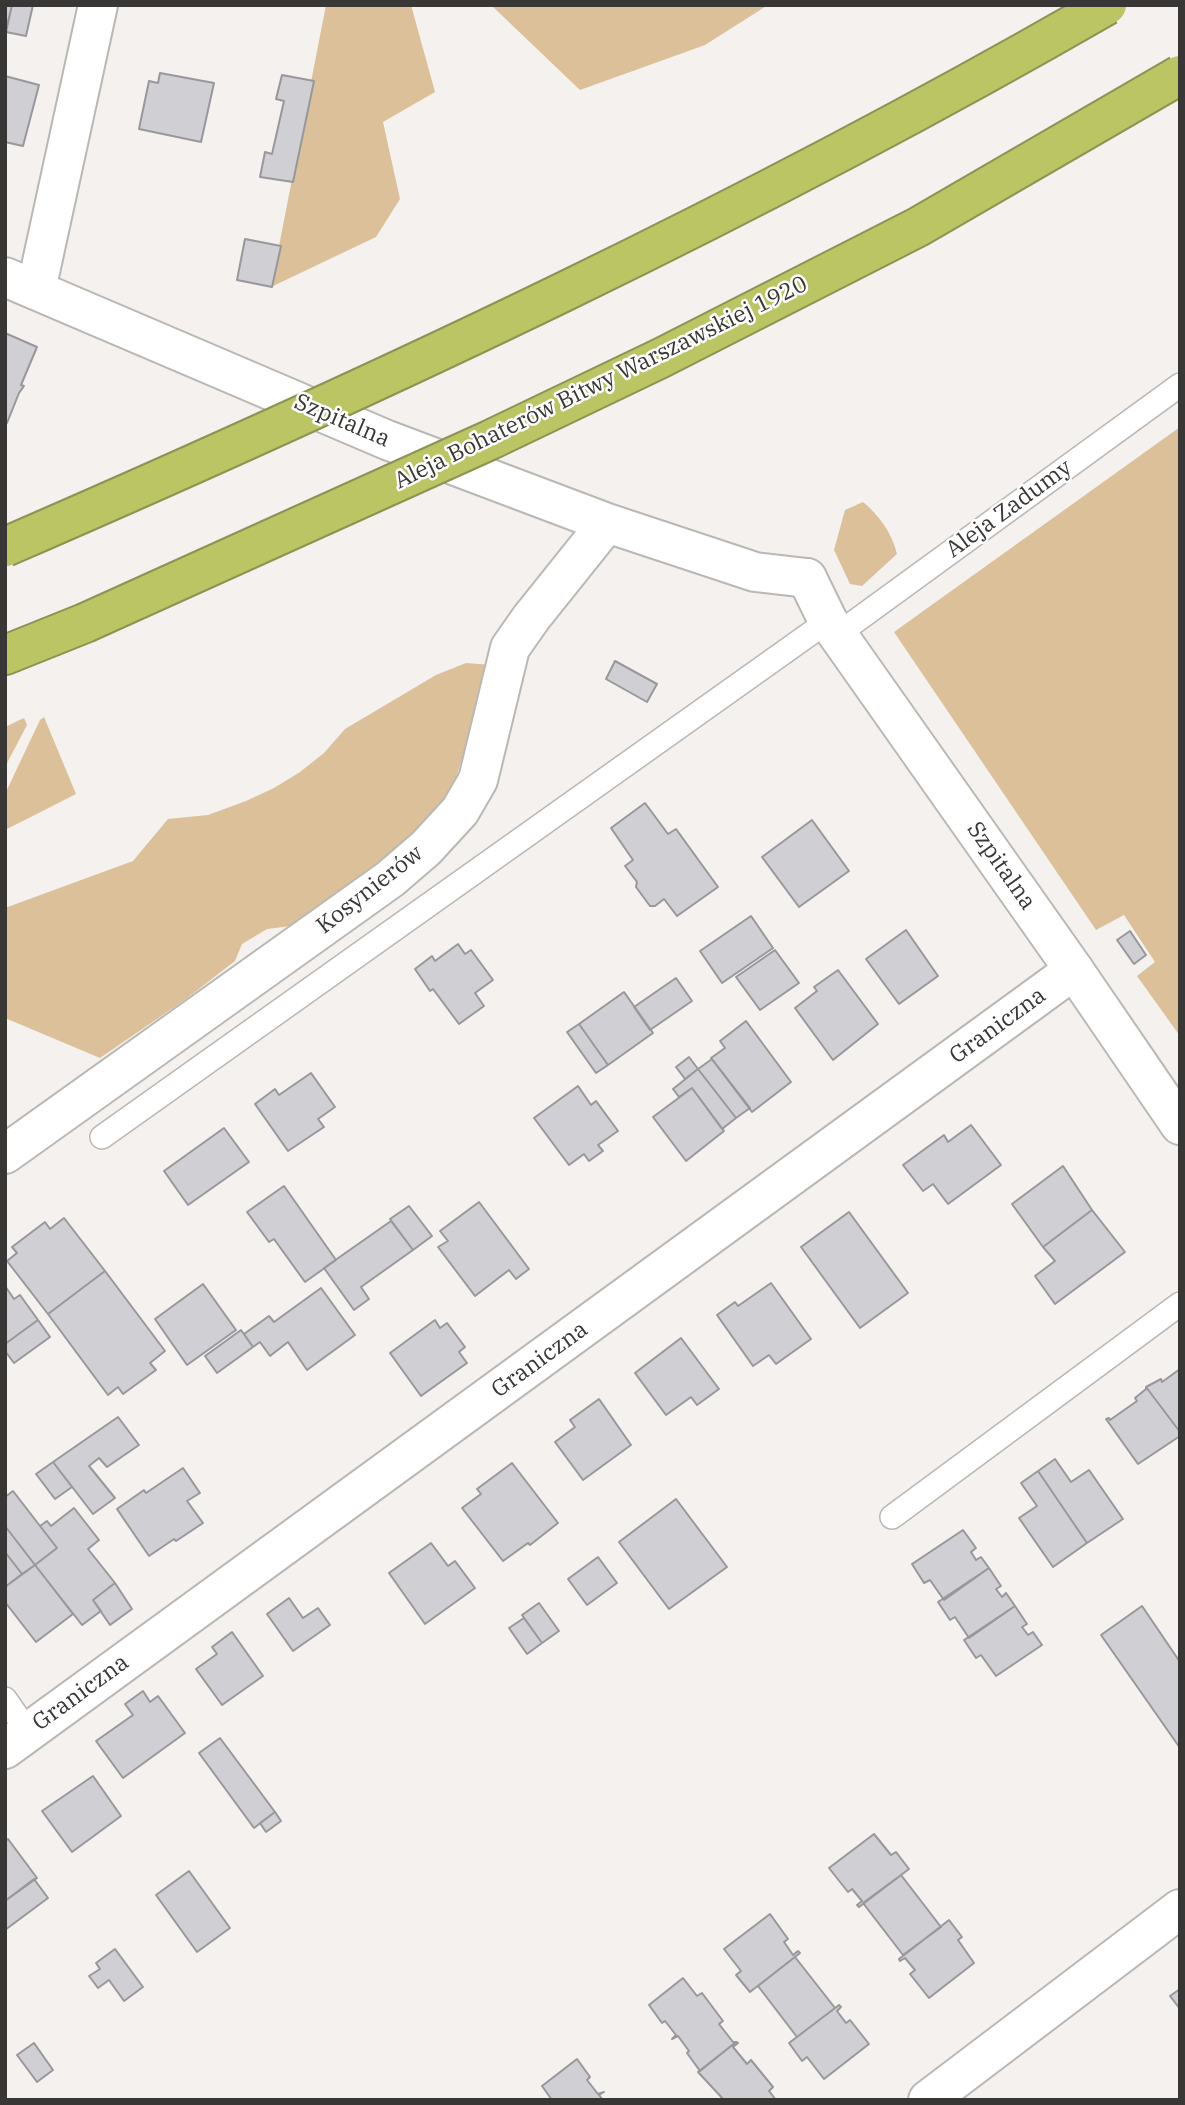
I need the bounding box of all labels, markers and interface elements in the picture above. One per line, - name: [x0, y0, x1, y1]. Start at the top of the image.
- street label: Aleja Bohaterów Bitwy Warszawskiej 1920: [390, 271, 812, 495]
- street label: Szpitalna: [290, 389, 394, 453]
- street label: Aleja Zadumy: [941, 454, 1077, 564]
- street label: Szpitalna: [961, 817, 1041, 915]
- street label: Kosynierów: [311, 840, 429, 940]
- street label: Graniczna: [945, 982, 1051, 1070]
- street label: Graniczna: [487, 1316, 593, 1404]
- street label: Graniczna: [28, 1649, 134, 1737]

